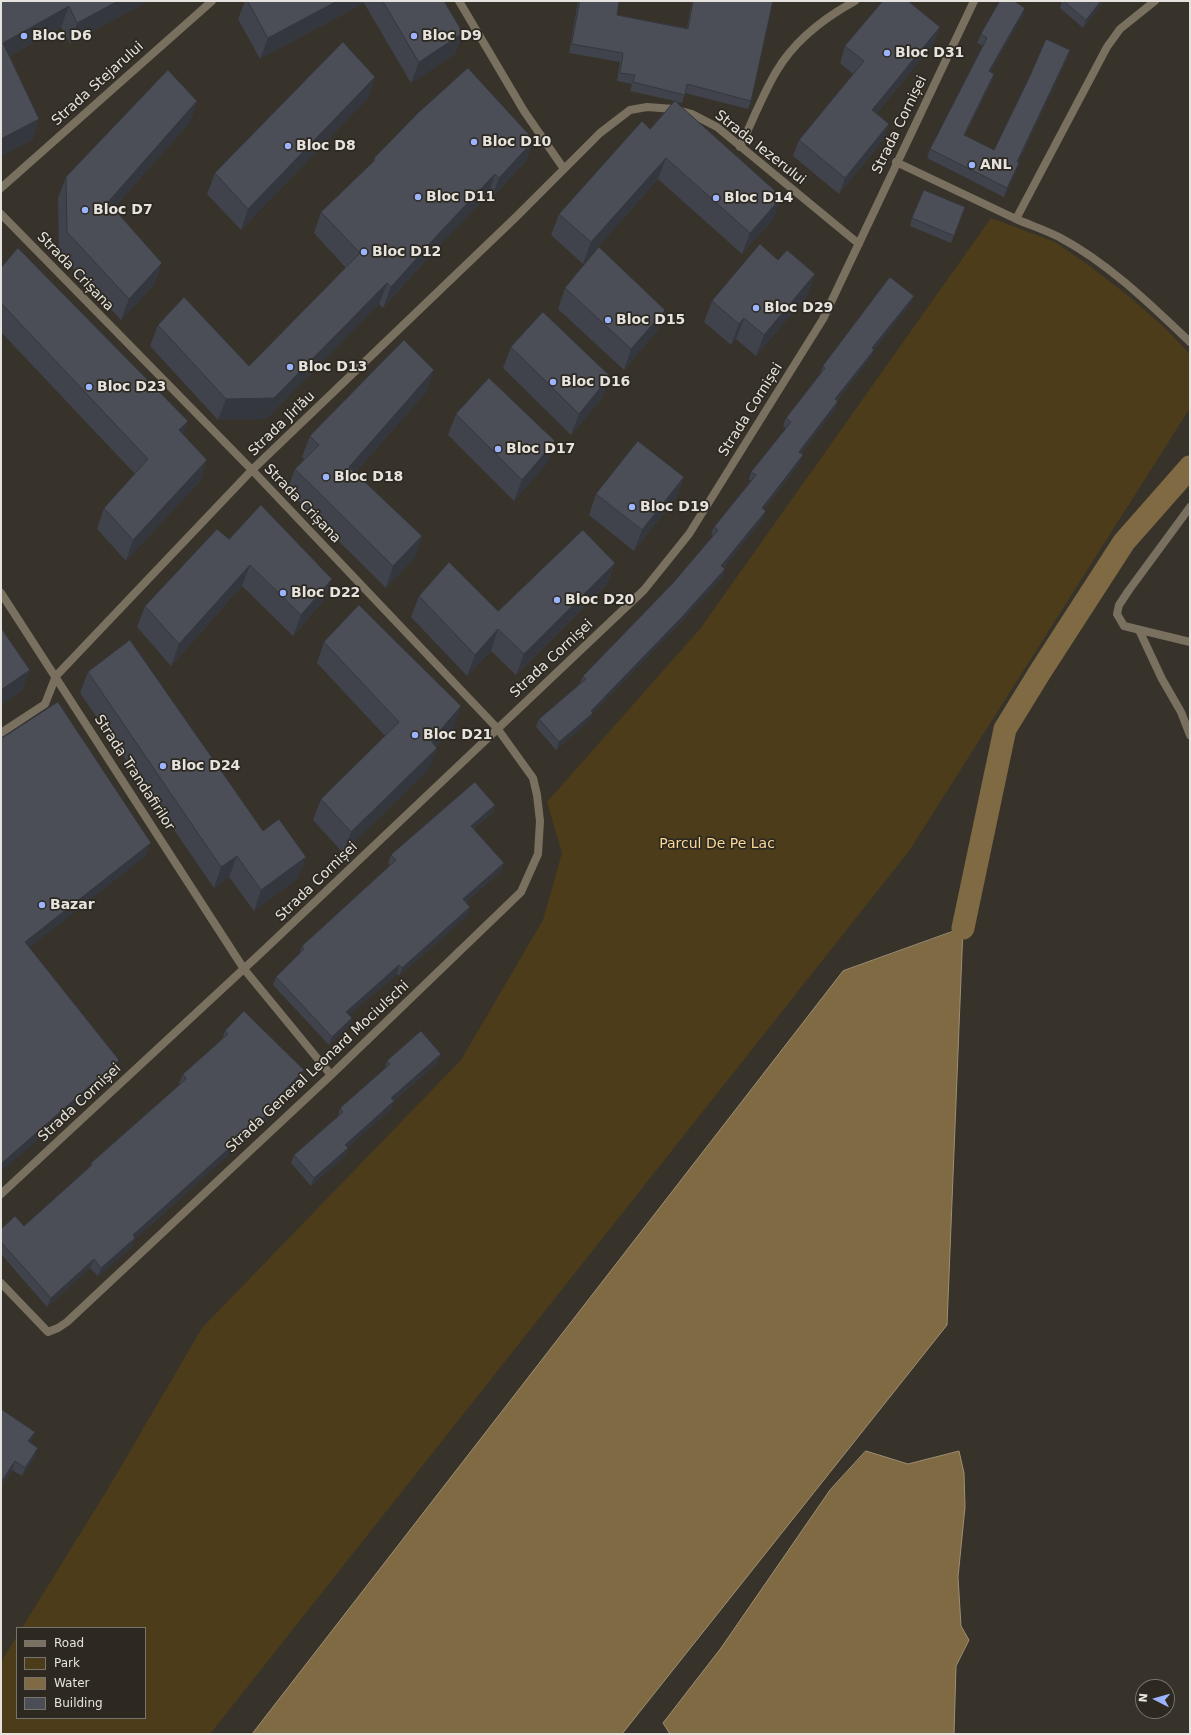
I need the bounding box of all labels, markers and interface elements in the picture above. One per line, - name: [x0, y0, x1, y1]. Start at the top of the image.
- place label: Bloc D6: [32, 28, 92, 44]
- place label: Bloc D9: [422, 28, 482, 44]
- marker: Bloc D6: [19, 31, 29, 41]
- marker: Bloc D9: [409, 31, 419, 41]
- street label: Strada Stejarului: [49, 38, 147, 130]
- place label: Bloc D31: [895, 45, 964, 61]
- marker: Bloc D31: [882, 48, 892, 58]
- street label: Strada Cornișei: [869, 73, 931, 177]
- street label: Strada Iezerului: [711, 107, 809, 189]
- place label: Bloc D10: [482, 134, 551, 150]
- marker: Bloc D10: [469, 137, 479, 147]
- place label: Bloc D8: [296, 138, 356, 154]
- marker: Bloc D8: [283, 141, 293, 151]
- place label: ANL: [980, 157, 1011, 173]
- marker: ANL: [967, 160, 977, 170]
- place label: Bloc D11: [426, 189, 495, 205]
- place label: Bloc D14: [724, 190, 793, 206]
- marker: Bloc D11: [413, 192, 423, 202]
- marker: Bloc D14: [711, 193, 721, 203]
- place label: Bloc D7: [93, 202, 153, 218]
- marker: Bloc D7: [80, 205, 90, 215]
- street label: Strada Crișana: [33, 229, 117, 315]
- place label: Bloc D12: [372, 244, 441, 260]
- marker: Bloc D12: [359, 247, 369, 257]
- place label: Bloc D29: [764, 300, 833, 316]
- marker: Bloc D29: [751, 303, 761, 313]
- place label: Bloc D15: [616, 312, 685, 328]
- marker: Bloc D15: [603, 315, 613, 325]
- place label: Bloc D13: [298, 359, 367, 375]
- street label: Strada Cornișei: [716, 360, 786, 460]
- marker: Bloc D13: [285, 362, 295, 372]
- place label: Bloc D16: [561, 374, 630, 390]
- marker: Bloc D16: [548, 377, 558, 387]
- place label: Bloc D23: [97, 379, 166, 395]
- marker: Bloc D23: [84, 382, 94, 392]
- street label: Strada Jirlău: [245, 388, 319, 460]
- place label: Bloc D17: [506, 441, 575, 457]
- marker: Bloc D17: [493, 444, 503, 454]
- street label: Strada Crișana: [260, 461, 344, 547]
- place label: Bloc D18: [334, 469, 403, 485]
- marker: Bloc D18: [321, 472, 331, 482]
- place label: Bloc D19: [640, 499, 709, 515]
- marker: Bloc D19: [627, 502, 637, 512]
- place label: Bloc D22: [291, 585, 360, 601]
- marker: Bloc D22: [278, 588, 288, 598]
- place label: Bloc D20: [565, 592, 634, 608]
- marker: Bloc D20: [552, 595, 562, 605]
- street label: Strada Cornișei: [507, 616, 597, 702]
- street label: Strada Trandafirilor: [90, 712, 178, 834]
- place label: Bloc D21: [423, 727, 492, 743]
- marker: Bloc D21: [410, 730, 420, 740]
- place label: Bloc D24: [171, 758, 240, 774]
- marker: Bloc D24: [158, 761, 168, 771]
- park label: Parcul De Pe Lac: [659, 836, 775, 852]
- street label: Strada Cornișei: [273, 839, 361, 925]
- place label: Bazar: [50, 897, 95, 913]
- marker: Bazar: [37, 900, 47, 910]
- street label: Strada General Leonard Mociulschi: [223, 978, 413, 1156]
- street label: Strada Cornișei: [35, 1060, 125, 1146]
- legend: [16, 1627, 146, 1719]
- text: Road: [54, 1636, 84, 1650]
- text: Park: [54, 1656, 80, 1670]
- text: Water: [54, 1676, 89, 1690]
- north arrow: [1135, 1679, 1175, 1719]
- text: N: [1137, 1693, 1151, 1703]
- text: Building: [54, 1696, 103, 1710]

